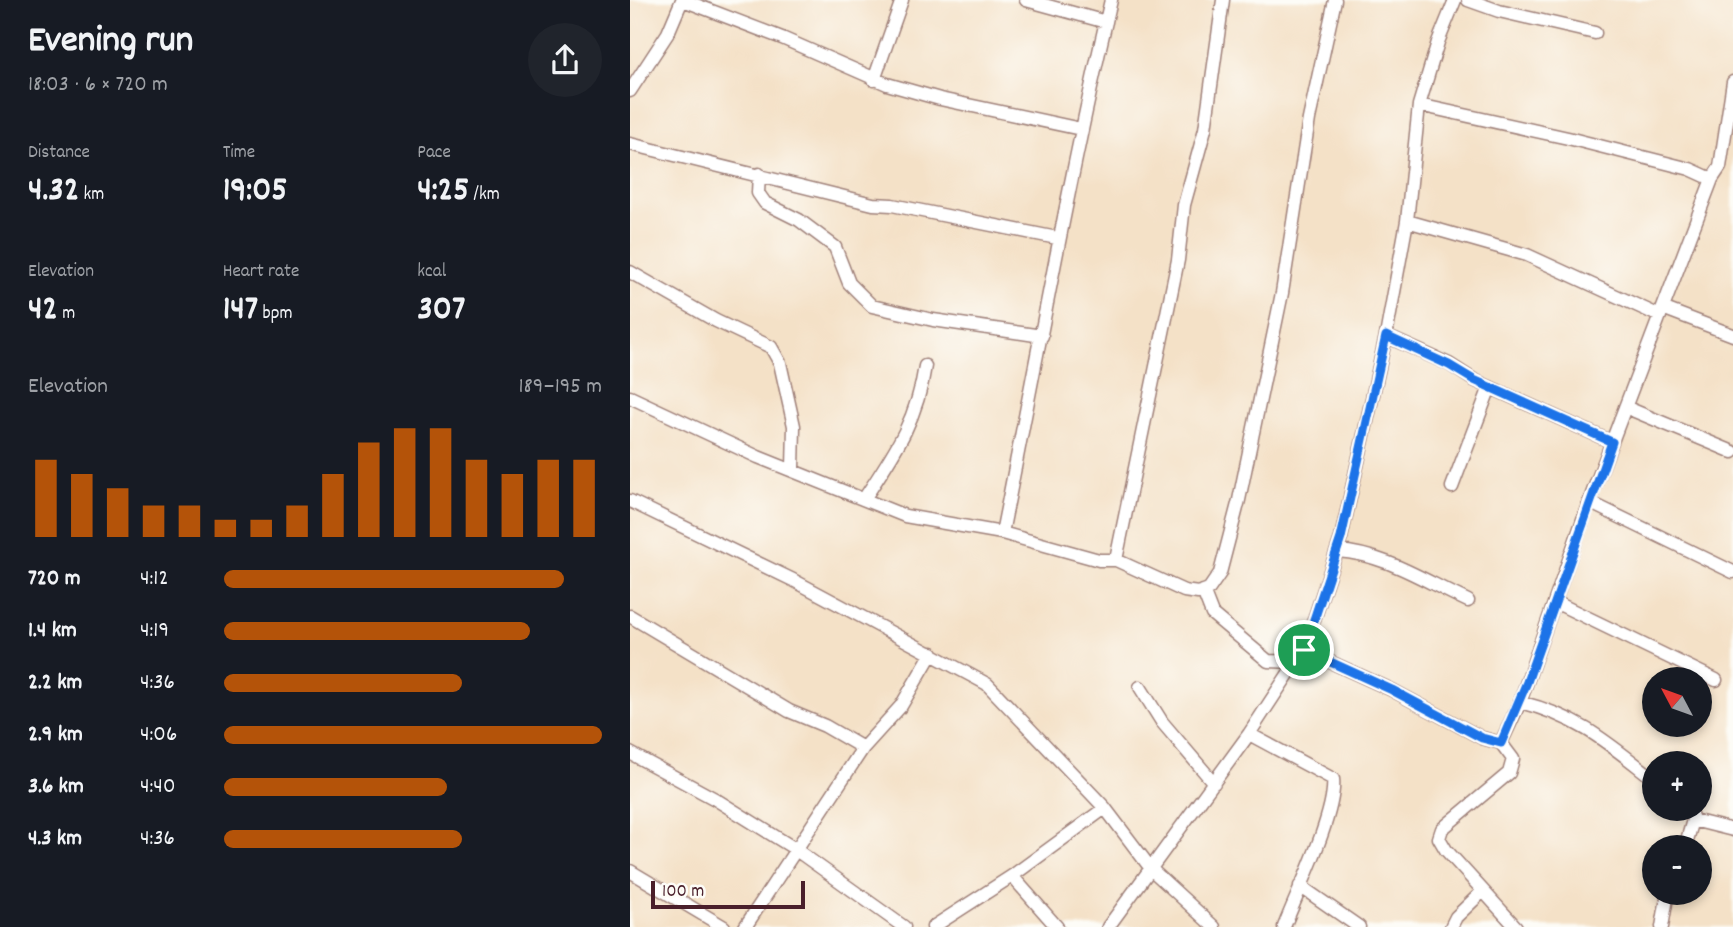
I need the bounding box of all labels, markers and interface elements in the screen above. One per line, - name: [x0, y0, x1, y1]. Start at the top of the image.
- text: Evening run: [28, 15, 193, 70]
- button: share: [528, 23, 602, 97]
- text: 18:03 · 6 × 720 m: [28, 69, 168, 102]
- text: Distance: [28, 140, 90, 167]
- text: Time: [223, 140, 255, 167]
- text: Pace: [417, 140, 451, 167]
- text: 4.32: [28, 167, 79, 217]
- text: 19:05: [223, 167, 287, 217]
- text: 4:25: [417, 167, 469, 217]
- text: km: [79, 182, 104, 209]
- text: /km: [469, 182, 500, 209]
- text: Elevation: [28, 259, 94, 286]
- text: Heart rate: [223, 259, 299, 286]
- text: kcal: [417, 259, 446, 286]
- text: 42: [28, 286, 58, 336]
- text: 147: [223, 286, 258, 336]
- text: 307: [417, 286, 465, 336]
- text: m: [58, 301, 75, 328]
- text: bpm: [258, 301, 293, 328]
- text: Elevation: [28, 371, 108, 404]
- text: 189–195 m: [519, 371, 602, 404]
- text: 720 m: [28, 563, 80, 596]
- text: 4:12: [140, 563, 168, 596]
- text: 1.4 km: [28, 615, 77, 648]
- text: 4:19: [140, 615, 169, 648]
- pin: [1274, 620, 1334, 680]
- icon: arrive: [1285, 631, 1323, 669]
- text: 2.2 km: [28, 667, 82, 700]
- text: 4:36: [140, 667, 175, 700]
- north arrow: [1642, 667, 1712, 737]
- map controls: [1642, 667, 1712, 905]
- text: 2.9 km: [28, 719, 83, 752]
- text: 4:06: [140, 719, 177, 752]
- button: +: [1642, 751, 1712, 821]
- text: 3.6 km: [28, 771, 84, 804]
- text: 4:40: [140, 771, 175, 804]
- text: 4.3 km: [28, 823, 82, 856]
- text: 4:36: [140, 823, 175, 856]
- button: −: [1642, 835, 1712, 905]
- scale bar: [651, 878, 805, 910]
- text: 100 m: [662, 879, 704, 906]

